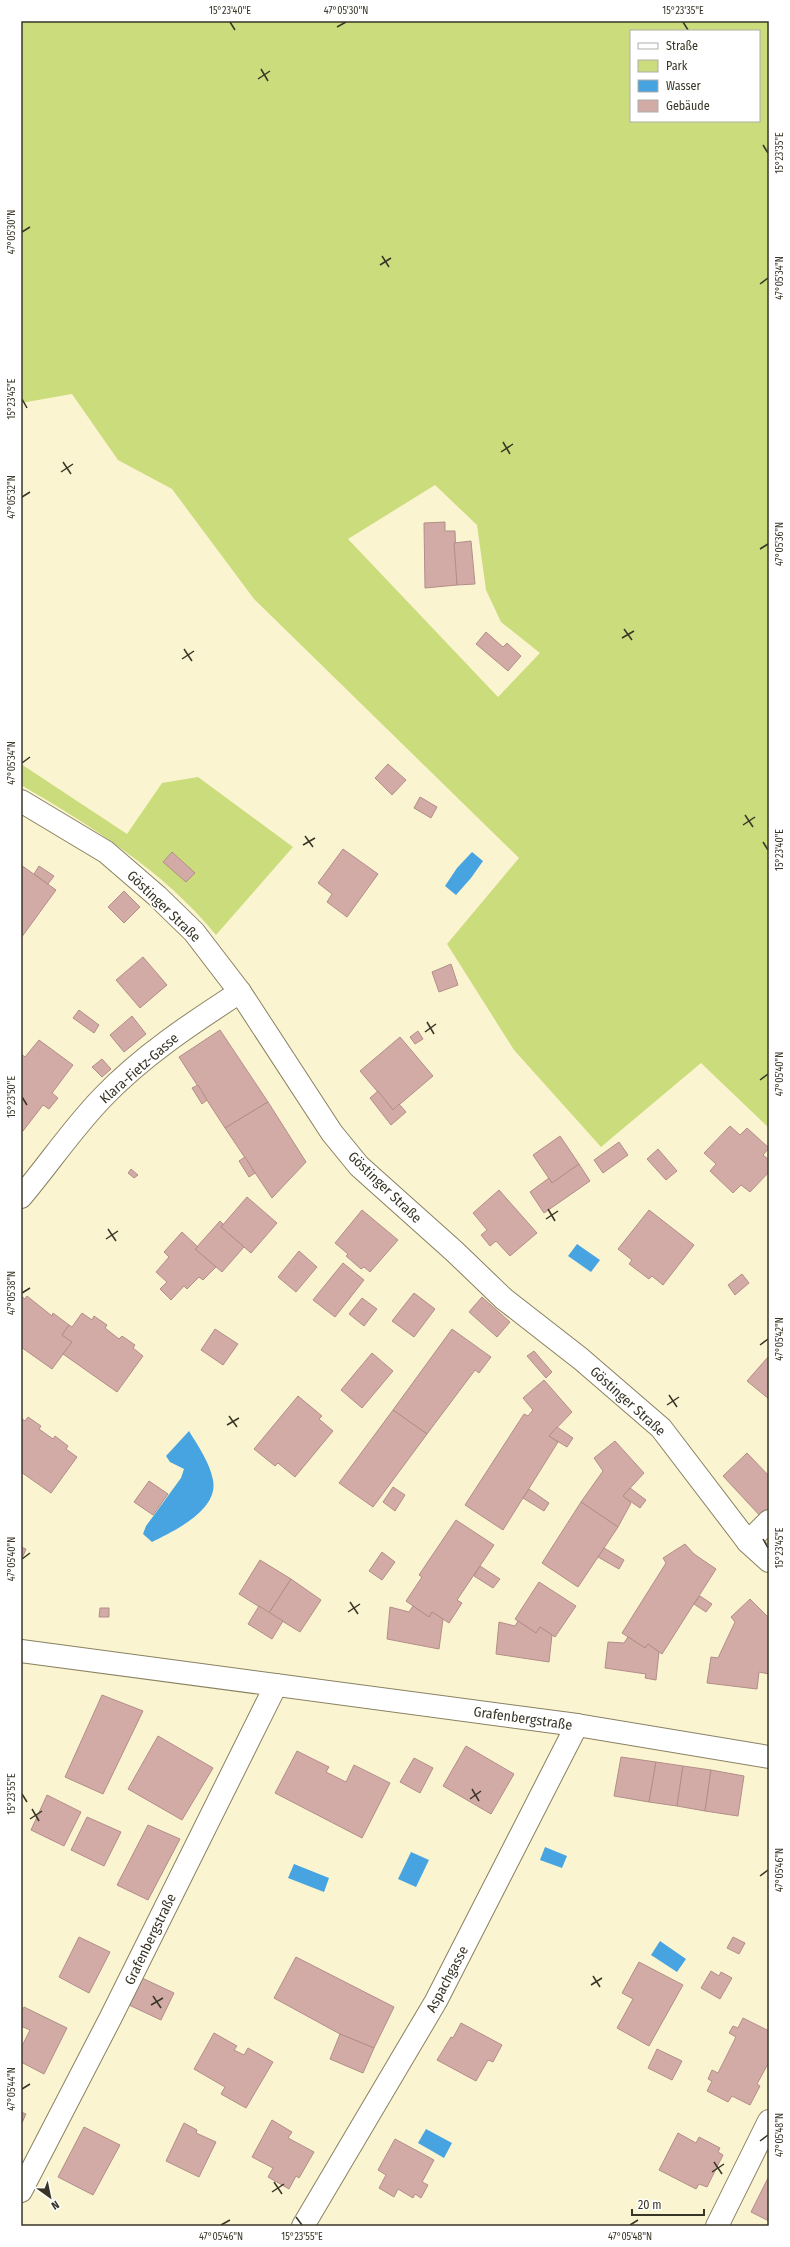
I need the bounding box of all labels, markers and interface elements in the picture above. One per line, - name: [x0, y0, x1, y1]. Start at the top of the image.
- text: 15°23'40"E: [209, 5, 251, 17]
- text: 47°05'30"N: [324, 5, 368, 17]
- text: 15°23'35"E: [662, 5, 704, 17]
- legend: [630, 30, 760, 122]
- text: Straße: [666, 39, 698, 53]
- text: Park: [666, 59, 688, 73]
- text: Wasser: [666, 79, 701, 93]
- text: Gebäude: [666, 99, 710, 113]
- text: 15°23'35"E: [774, 132, 786, 174]
- text: 47°05'30"N: [6, 210, 18, 254]
- text: 47°05'34"N: [774, 256, 786, 300]
- text: 15°23'45"E: [6, 378, 18, 420]
- text: 47°05'32"N: [6, 475, 18, 519]
- text: 47°05'36"N: [774, 522, 786, 566]
- text: 47°05'34"N: [6, 741, 18, 785]
- text: 15°23'40"E: [774, 829, 786, 871]
- street label: Göstinger Straße: [123, 867, 204, 946]
- street label: Klara-Fietz-Gasse: [97, 1030, 182, 1107]
- text: 47°05'40"N: [774, 1052, 786, 1096]
- text: 15°23'50"E: [6, 1076, 18, 1118]
- street label: Göstinger Straße: [344, 1148, 425, 1227]
- text: 47°05'38"N: [6, 1271, 18, 1315]
- text: 47°05'42"N: [774, 1317, 786, 1361]
- street label: Göstinger Straße: [586, 1363, 669, 1440]
- text: 15°23'45"E: [774, 1527, 786, 1569]
- text: 47°05'40"N: [6, 1537, 18, 1581]
- street label: Grafenbergstraße: [472, 1703, 573, 1734]
- text: 15°23'55"E: [6, 1773, 18, 1815]
- text: 47°05'46"N: [774, 1848, 786, 1892]
- street label: Grafenbergstraße: [121, 1891, 180, 1988]
- street label: Aspachgasse: [423, 1943, 472, 2015]
- text: 47°05'44"N: [6, 2067, 18, 2111]
- text: 47°05'48"N: [774, 2113, 786, 2157]
- north arrow: [30, 2177, 70, 2217]
- scale bar: [632, 2191, 704, 2217]
- text: N: [49, 2198, 61, 2212]
- text: 20 m: [638, 2198, 662, 2212]
- text: 47°05'46"N: [199, 2231, 243, 2243]
- text: 15°23'55"E: [281, 2231, 323, 2243]
- text: 47°05'48"N: [608, 2231, 652, 2243]

